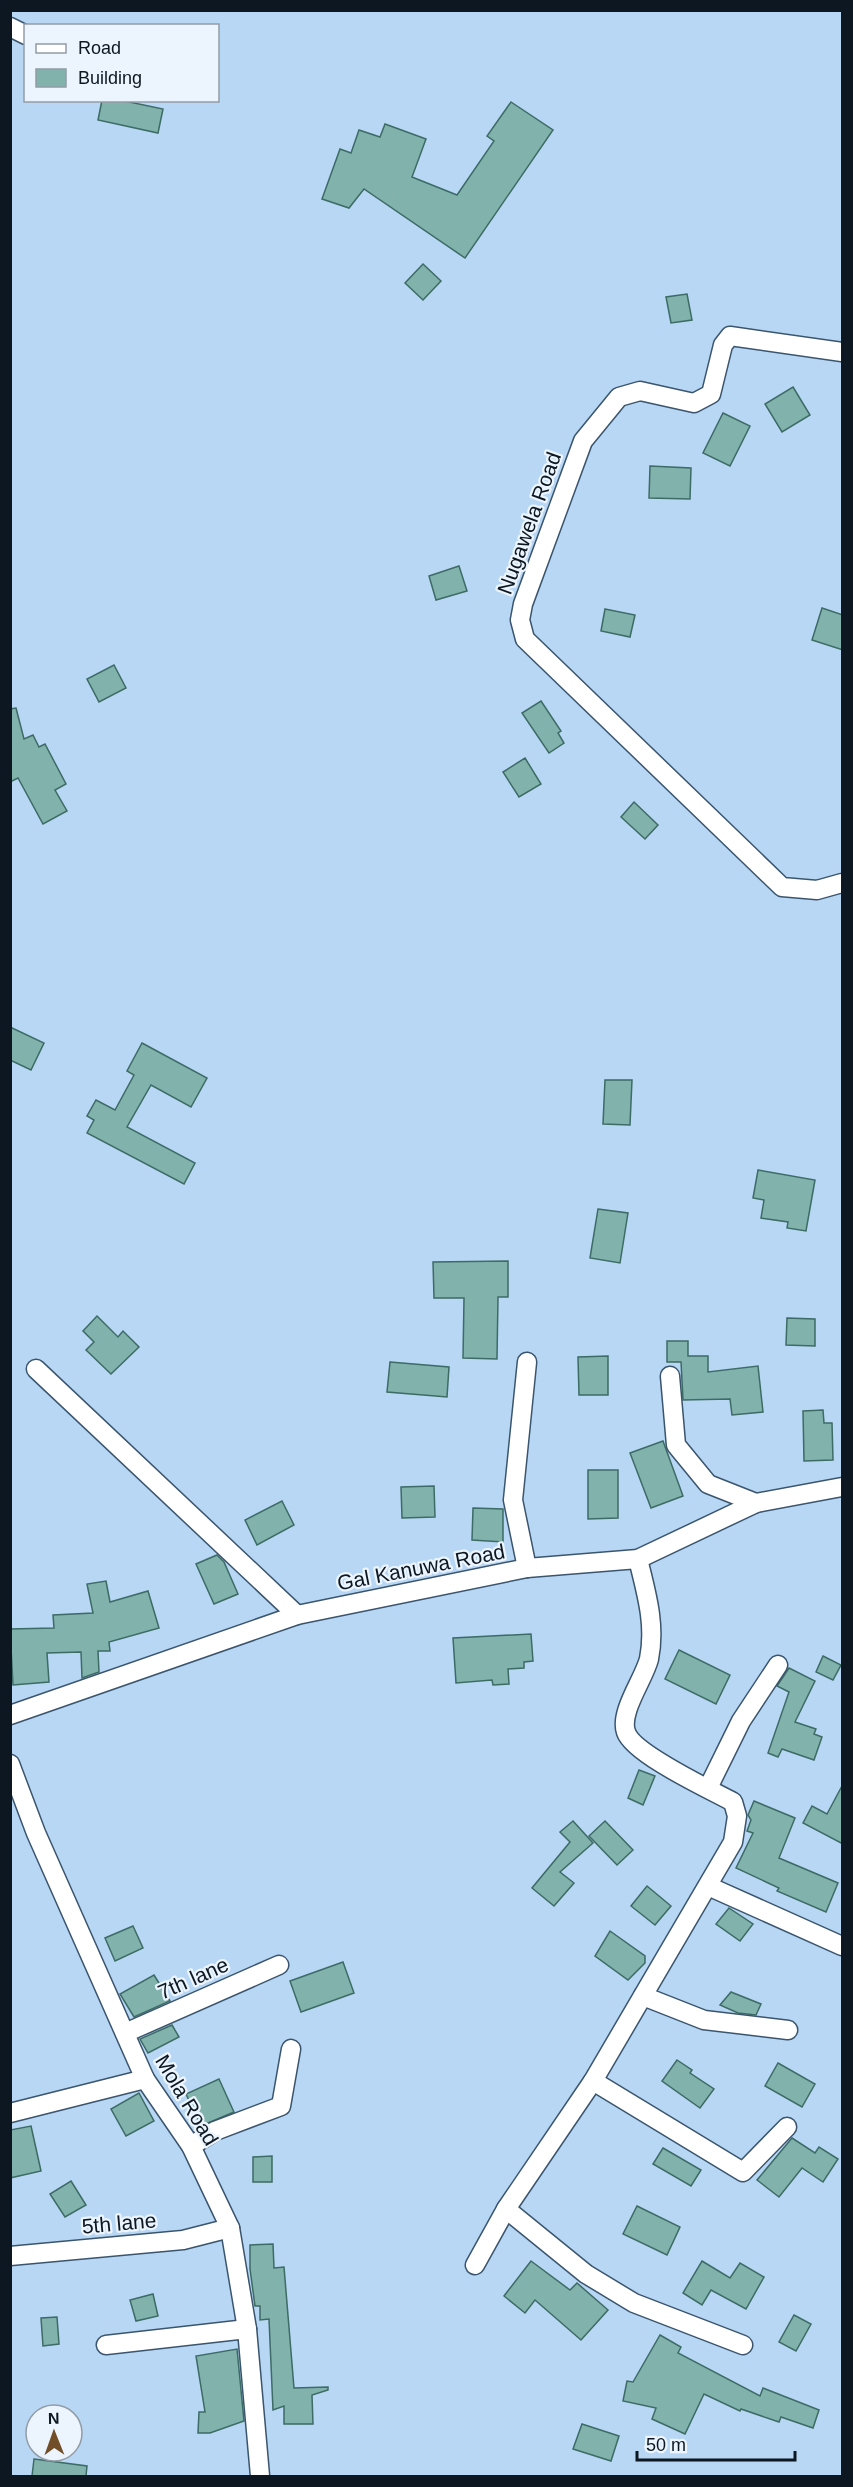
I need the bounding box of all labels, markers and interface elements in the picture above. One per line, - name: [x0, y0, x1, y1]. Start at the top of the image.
- legend: [24, 24, 219, 102]
- text: Road: [78, 38, 121, 58]
- text: Building: [78, 68, 142, 88]
- street label: Nugawela Road: [493, 449, 565, 597]
- street label: Gal Kanuwa Road: [335, 1539, 507, 1595]
- street label: 7th lane: [154, 1952, 232, 2004]
- street label: Mola Road: [151, 2051, 223, 2149]
- street label: 5th lane: [81, 2208, 157, 2238]
- north arrow: [24, 2403, 84, 2463]
- text: N: [48, 2410, 60, 2427]
- scale bar: [637, 2424, 794, 2462]
- text: 50 m: [646, 2435, 686, 2455]

